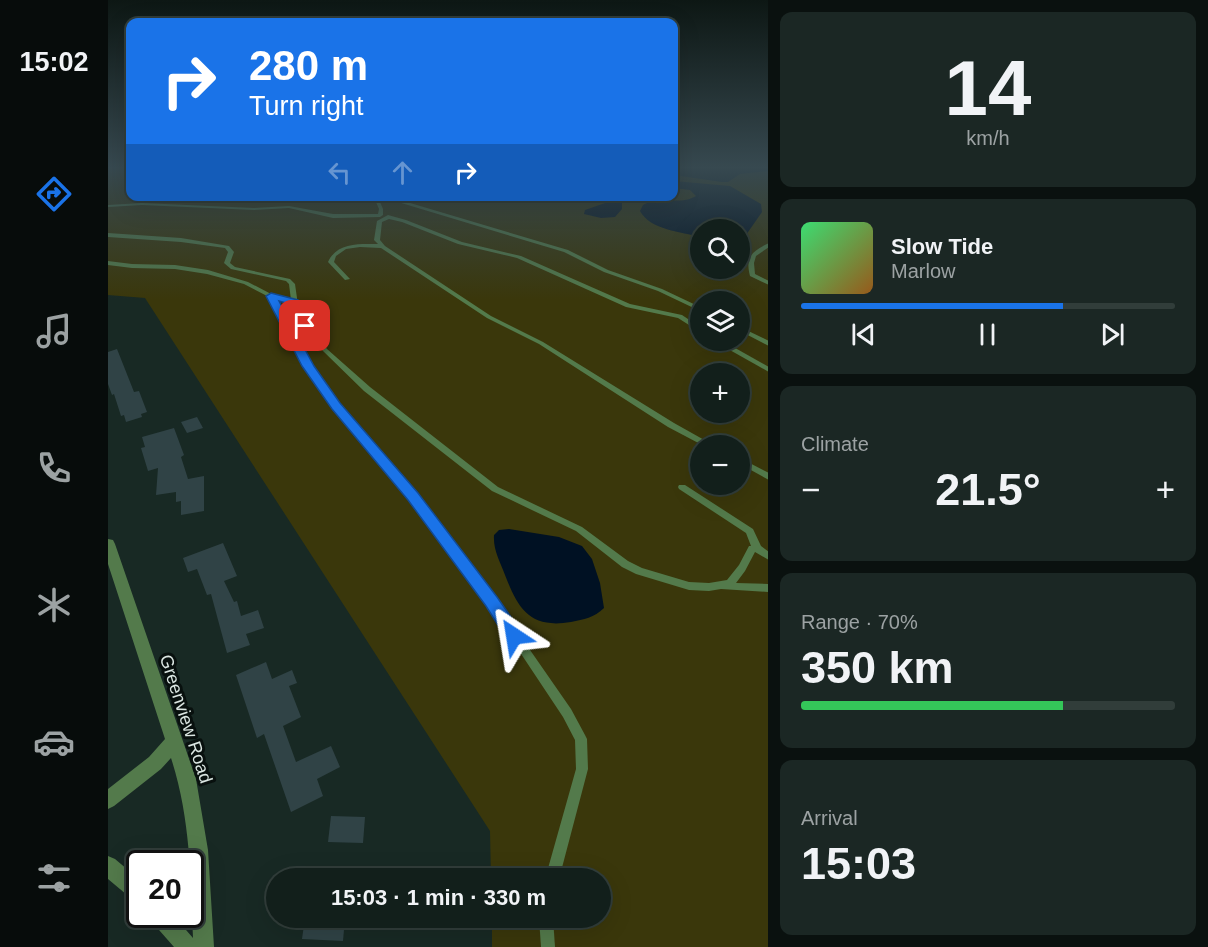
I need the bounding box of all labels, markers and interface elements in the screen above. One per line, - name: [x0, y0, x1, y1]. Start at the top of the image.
- icon: right: [150, 42, 228, 120]
- text: 280 m: [249, 42, 368, 89]
- text: 14: [945, 44, 1031, 132]
- text: 15:02: [19, 47, 89, 77]
- text: Turn right: [249, 91, 364, 121]
- text: km/h: [966, 127, 1010, 149]
- icon: left: [323, 156, 356, 189]
- icon: ahead: [386, 156, 419, 189]
- icon: right: [449, 156, 482, 189]
- icon: directions: [33, 173, 75, 215]
- map controls: [690, 219, 750, 495]
- button: search: [690, 219, 750, 279]
- text: Slow Tide: [891, 234, 993, 259]
- text: Marlow: [891, 260, 955, 282]
- button: layers: [690, 291, 750, 351]
- pin: [279, 300, 330, 351]
- icon: arrive: [288, 309, 321, 342]
- icon: music: [33, 310, 75, 352]
- icon: previous: [847, 318, 880, 351]
- icon: pause: [971, 318, 1004, 351]
- icon: next: [1096, 318, 1129, 351]
- button: +: [690, 363, 750, 423]
- text: Climate: [801, 433, 869, 455]
- button: −: [690, 435, 750, 495]
- icon: phone: [33, 447, 75, 489]
- text: 21.5°: [935, 464, 1041, 515]
- text: −: [801, 471, 820, 508]
- text: +: [1156, 471, 1175, 508]
- icon: climate: [33, 584, 75, 626]
- position arrow: [482, 604, 546, 668]
- text: Range · 70%: [801, 611, 918, 633]
- text: 350 km: [801, 642, 954, 693]
- street label: Greenview Road: [156, 652, 216, 786]
- icon: car: [33, 721, 75, 763]
- text: Arrival: [801, 807, 858, 829]
- text: 15:03: [801, 838, 916, 889]
- speed limit sign: 20: [126, 850, 204, 928]
- icon: filters: [33, 857, 75, 899]
- text: 15:03 · 1 min · 330 m: [331, 885, 546, 910]

